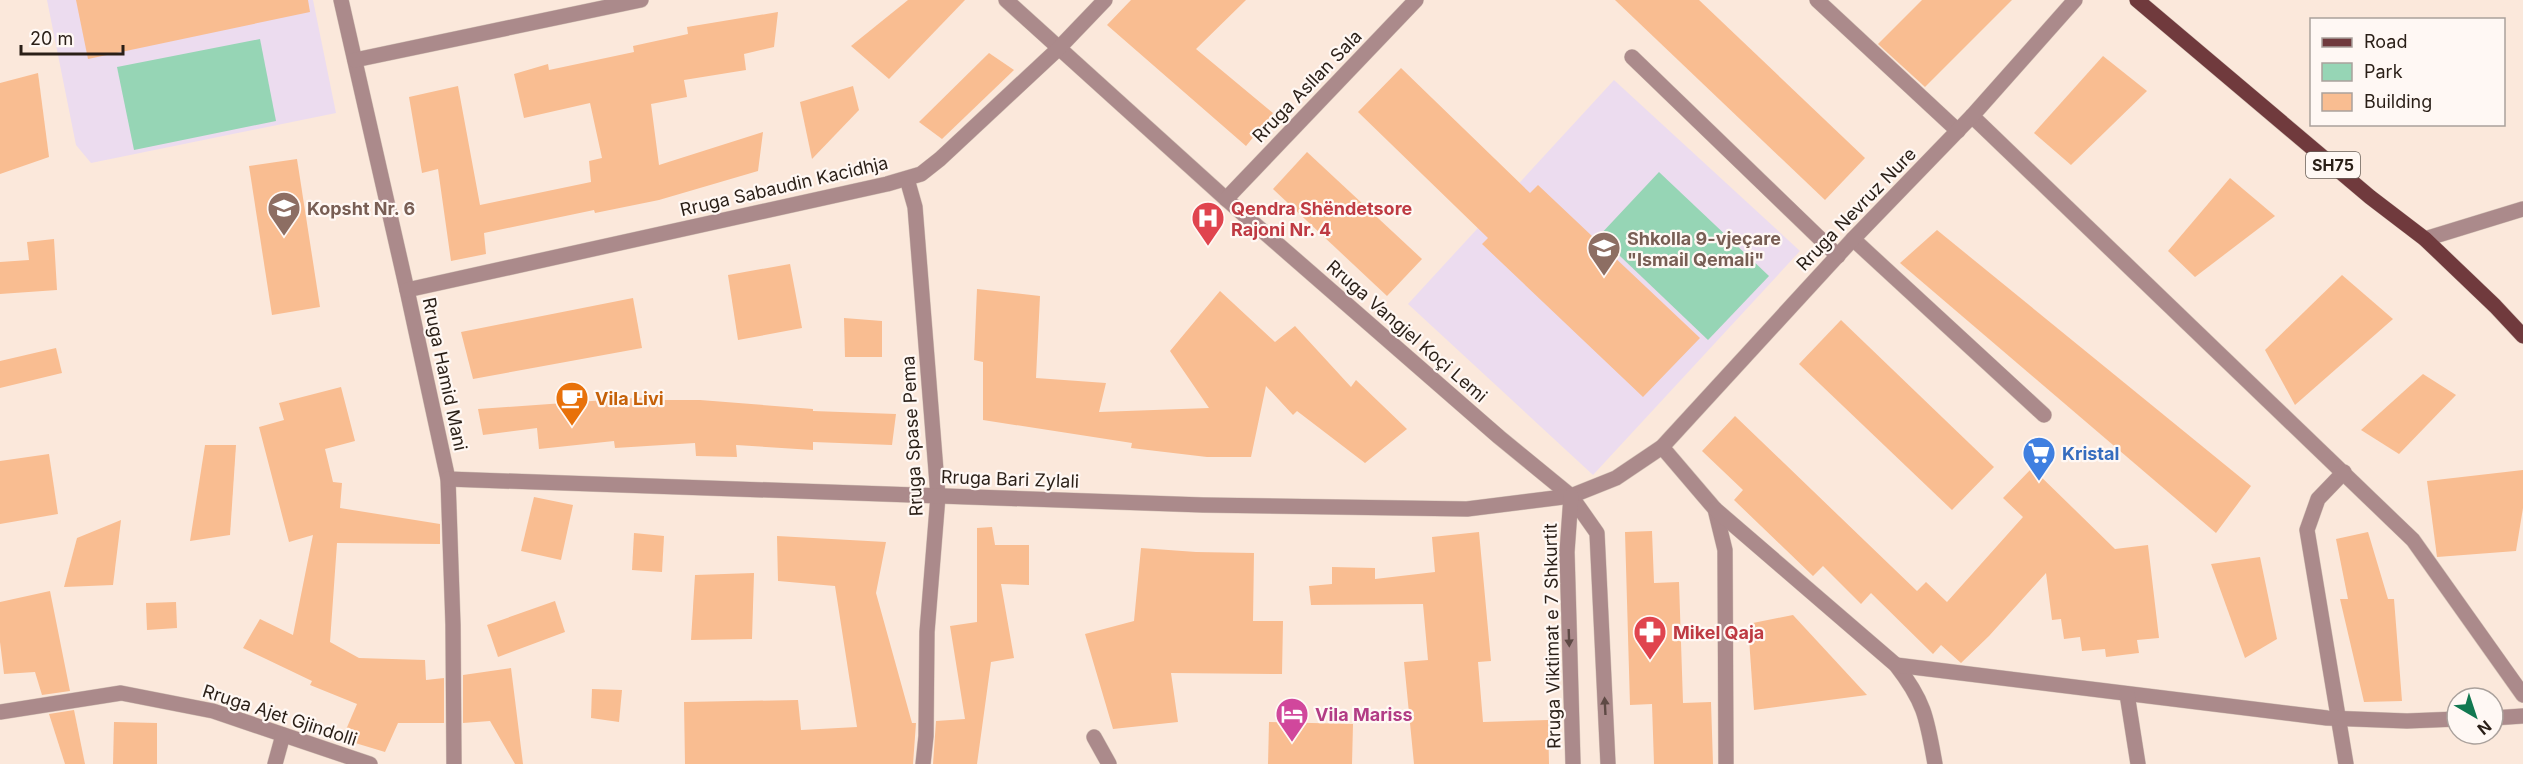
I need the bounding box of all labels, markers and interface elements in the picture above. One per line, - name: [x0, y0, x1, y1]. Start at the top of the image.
- scale bar: [21, 18, 123, 56]
- legend: [2310, 18, 2505, 126]
- street label: Rruga Asllan Sala: [1248, 26, 1366, 146]
- text: 20 m: [30, 28, 73, 49]
- text: Road: [2364, 31, 2407, 52]
- text: Park: [2364, 61, 2403, 82]
- text: Building: [2364, 91, 2432, 112]
- street label: Rruga Nevruz Nure: [1792, 143, 1920, 275]
- street label: Rruga Sabaudin Kacidhja: [678, 152, 890, 220]
- road number: SH75: [2306, 152, 2360, 178]
- school or university icon: Kopsht Nr. 6: [266, 190, 302, 237]
- place label: Kopsht Nr. 6: [307, 198, 415, 219]
- place label: Qendra Shëndetsore Rajoni Nr. 4: [1231, 198, 1413, 240]
- hospital icon: Qendra Shëndetsore Rajoni Nr. 4: [1190, 200, 1226, 247]
- place label: Shkolla 9-vjeçare "Ismail Qemali": [1627, 228, 1781, 270]
- school or university icon: Shkolla 9-vjeçare "Ismail Qemali": [1586, 230, 1622, 277]
- street label: Rruga Vangjel Koçi Lemi: [1323, 256, 1491, 406]
- street label: Rruga Hamid Mani: [418, 295, 472, 453]
- street label: Rruga Spase Pema: [897, 355, 927, 517]
- cafe icon: Vila Livi: [554, 380, 590, 427]
- place label: Vila Livi: [595, 388, 664, 409]
- supermarket icon: Kristal: [2021, 435, 2057, 482]
- place label: Kristal: [2062, 443, 2119, 464]
- street label: Rruga Bari Zylali: [941, 466, 1079, 492]
- street label: Rruga Viktimat e 7 Shkurtit: [1540, 523, 1564, 749]
- pharmacy icon: Mikel Qaja: [1632, 614, 1668, 661]
- place label: Mikel Qaja: [1673, 622, 1764, 643]
- one-way arrow: [1565, 629, 1574, 648]
- street label: Rruga Ajet Gjindolli: [200, 680, 360, 750]
- north arrow: [2445, 686, 2505, 746]
- hotel icon: Vila Mariss: [1274, 696, 1310, 743]
- one-way arrow: [1601, 696, 1610, 715]
- place label: Vila Mariss: [1315, 704, 1413, 725]
- text: N: [2473, 716, 2495, 739]

